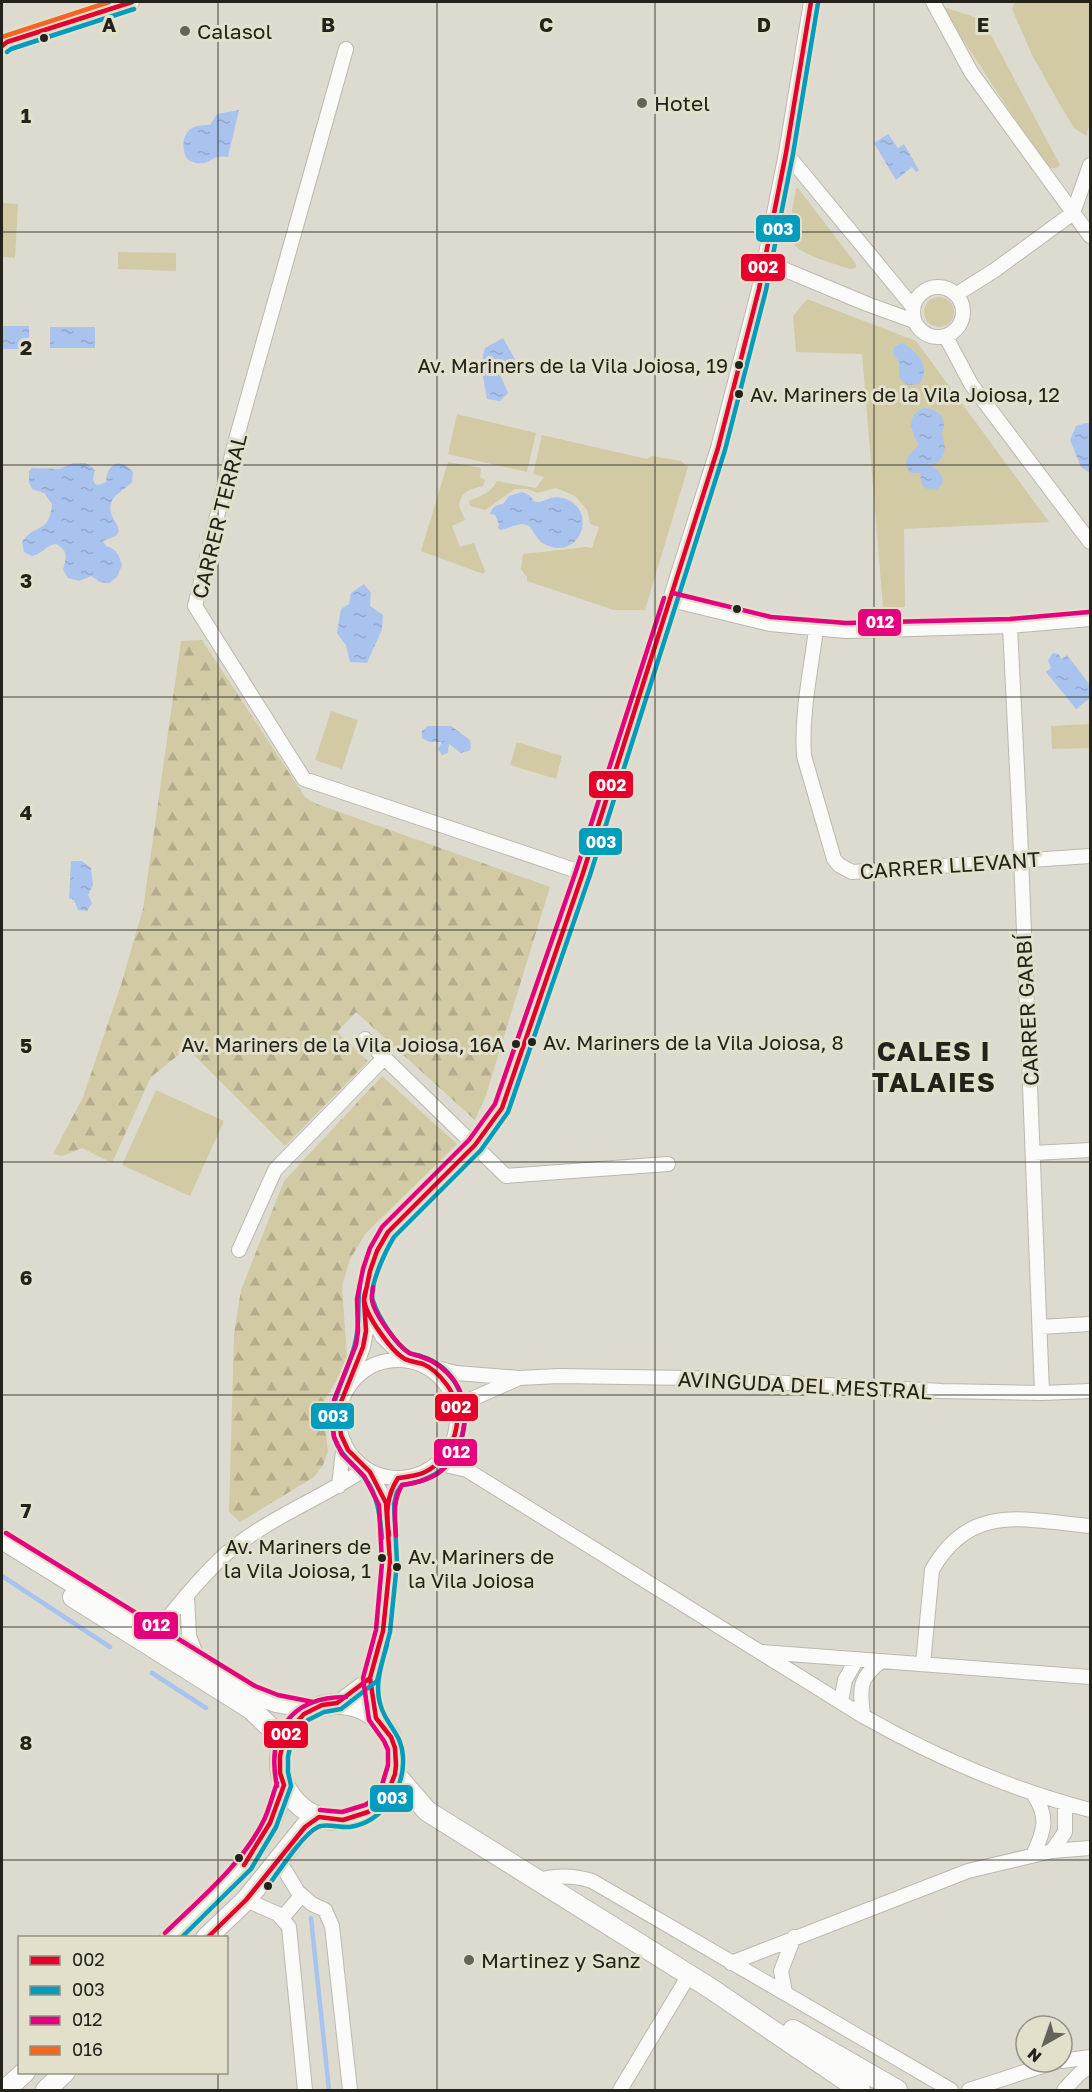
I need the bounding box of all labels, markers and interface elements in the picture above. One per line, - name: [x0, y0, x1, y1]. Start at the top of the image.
- text: A: [102, 12, 116, 36]
- text: B: [321, 12, 335, 36]
- text: C: [539, 12, 553, 36]
- text: D: [757, 12, 771, 36]
- text: E: [977, 12, 989, 36]
- place label: Calasol: [197, 18, 272, 44]
- marker: Calasol: [178, 24, 192, 38]
- unlabelled marker: [38, 32, 50, 44]
- place label: Hotel: [654, 90, 710, 116]
- marker: Hotel: [635, 96, 649, 110]
- text: 1: [21, 103, 31, 127]
- line badge: 003: [755, 214, 801, 243]
- text: 003: [763, 219, 794, 239]
- line badge: 002: [740, 253, 786, 282]
- text: 002: [748, 257, 779, 277]
- text: 2: [20, 335, 32, 359]
- place label: Av. Mariners de la Vila Joiosa, 19: [418, 353, 728, 377]
- marker: Av. Mariners de la Vila Joiosa, 19: [733, 359, 745, 371]
- place label: Av. Mariners de la Vila Joiosa, 12: [750, 382, 1060, 406]
- marker: Av. Mariners de la Vila Joiosa, 12: [733, 388, 745, 400]
- street label: CARRER TERRAL: [186, 431, 252, 601]
- text: 3: [20, 568, 32, 592]
- unlabelled marker: [731, 603, 743, 615]
- line badge: 012: [857, 608, 902, 637]
- text: 012: [866, 612, 894, 632]
- line badge: 002: [588, 770, 634, 799]
- text: 002: [596, 775, 627, 795]
- text: 4: [20, 800, 32, 824]
- line badge: 003: [578, 827, 623, 856]
- text: 003: [586, 832, 617, 852]
- street label: CARRER LLEVANT: [859, 846, 1041, 884]
- street label: CARRER GARBÍ: [1010, 932, 1044, 1087]
- place label: Av. Mariners de la Vila Joiosa, 8: [543, 1030, 844, 1054]
- place label: Av. Mariners de la Vila Joiosa, 16A: [181, 1032, 505, 1056]
- text: 5: [20, 1033, 32, 1057]
- district label: CALES I TALAIES: [872, 1035, 996, 1098]
- marker: Av. Mariners de la Vila Joiosa, 8: [526, 1036, 538, 1048]
- marker: Av. Mariners de la Vila Joiosa, 16A: [510, 1038, 522, 1050]
- text: 6: [20, 1265, 32, 1289]
- street label: AVINGUDA DEL MESTRAL: [677, 1365, 933, 1405]
- line badge: 002: [434, 1393, 479, 1422]
- text: 002: [441, 1397, 472, 1417]
- line badge: 003: [310, 1402, 355, 1430]
- text: 003: [318, 1406, 349, 1426]
- line badge: 012: [433, 1438, 478, 1467]
- text: 012: [442, 1442, 470, 1462]
- text: 7: [21, 1498, 32, 1522]
- place label: Av. Mariners de la Vila Joiosa, 1: [224, 1534, 371, 1582]
- place label: Av. Mariners de la Vila Joiosa: [408, 1544, 554, 1592]
- marker: Av. Mariners de la Vila Joiosa, 1: [376, 1552, 388, 1564]
- marker: Av. Mariners de la Vila Joiosa: [391, 1561, 403, 1573]
- line badge: 012: [133, 1611, 179, 1640]
- text: 012: [142, 1615, 170, 1635]
- line badge: 002: [263, 1720, 309, 1749]
- text: 002: [271, 1724, 302, 1744]
- text: 8: [20, 1730, 32, 1754]
- line badge: 003: [369, 1784, 414, 1813]
- text: 003: [377, 1788, 408, 1808]
- unlabelled marker: [233, 1852, 245, 1864]
- unlabelled marker: [262, 1880, 274, 1892]
- legend: [18, 1936, 228, 2074]
- place label: Martinez y Sanz: [481, 1947, 641, 1973]
- text: 002: [72, 1948, 105, 1970]
- marker: Martinez y Sanz: [462, 1953, 476, 1967]
- text: 003: [72, 1978, 105, 2000]
- text: 012: [72, 2008, 102, 2030]
- north arrow: [1014, 2014, 1074, 2074]
- text: 016: [72, 2038, 103, 2060]
- text: N: [1023, 2044, 1045, 2067]

